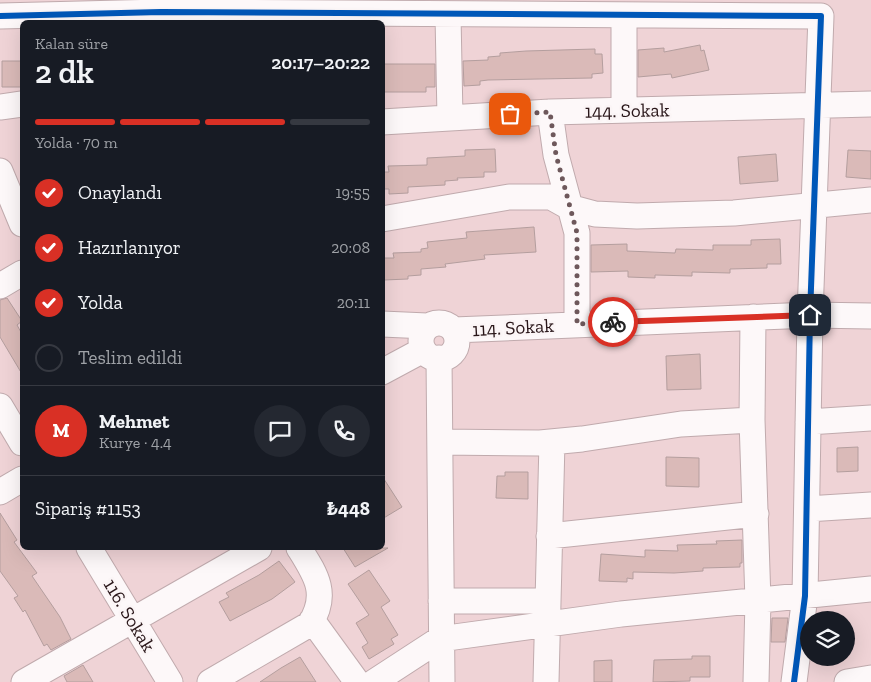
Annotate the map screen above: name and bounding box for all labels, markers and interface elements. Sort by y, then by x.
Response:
text: Kalan süre [35,34,108,53]
text: 20:17–20:22 [271,51,370,74]
text: 2 dk [35,53,94,91]
pin [489,93,531,135]
street label: 144. Sokak [584,98,670,123]
icon: bag [496,100,524,128]
text: Yolda · 70 m [35,133,118,152]
icon: check [35,179,63,207]
text: Onaylandı [78,181,162,204]
text: 19:55 [335,183,370,202]
icon: check [35,234,63,262]
text: Hazırlanıyor [78,236,181,259]
text: 20:08 [331,238,370,257]
icon: check [35,289,63,317]
text: Yolda [78,291,123,314]
text: 20:11 [337,293,370,312]
pin [789,294,831,336]
courier [588,297,638,347]
icon: home [796,301,824,329]
icon: bike [599,308,627,336]
street label: 114. Sokak [471,314,555,341]
text: Teslim edildi [78,346,182,369]
button: chat [254,405,306,457]
button: phone [318,405,370,457]
text: Mehmet [99,410,169,433]
text: M [52,419,70,442]
text: Kurye · 4.4 [99,433,172,452]
text: Sipariş #1153 [35,497,141,520]
text: ₺448 [327,497,370,520]
street label: 116. Sokak [99,574,160,656]
map controls [800,611,855,666]
button: layers [800,611,855,666]

